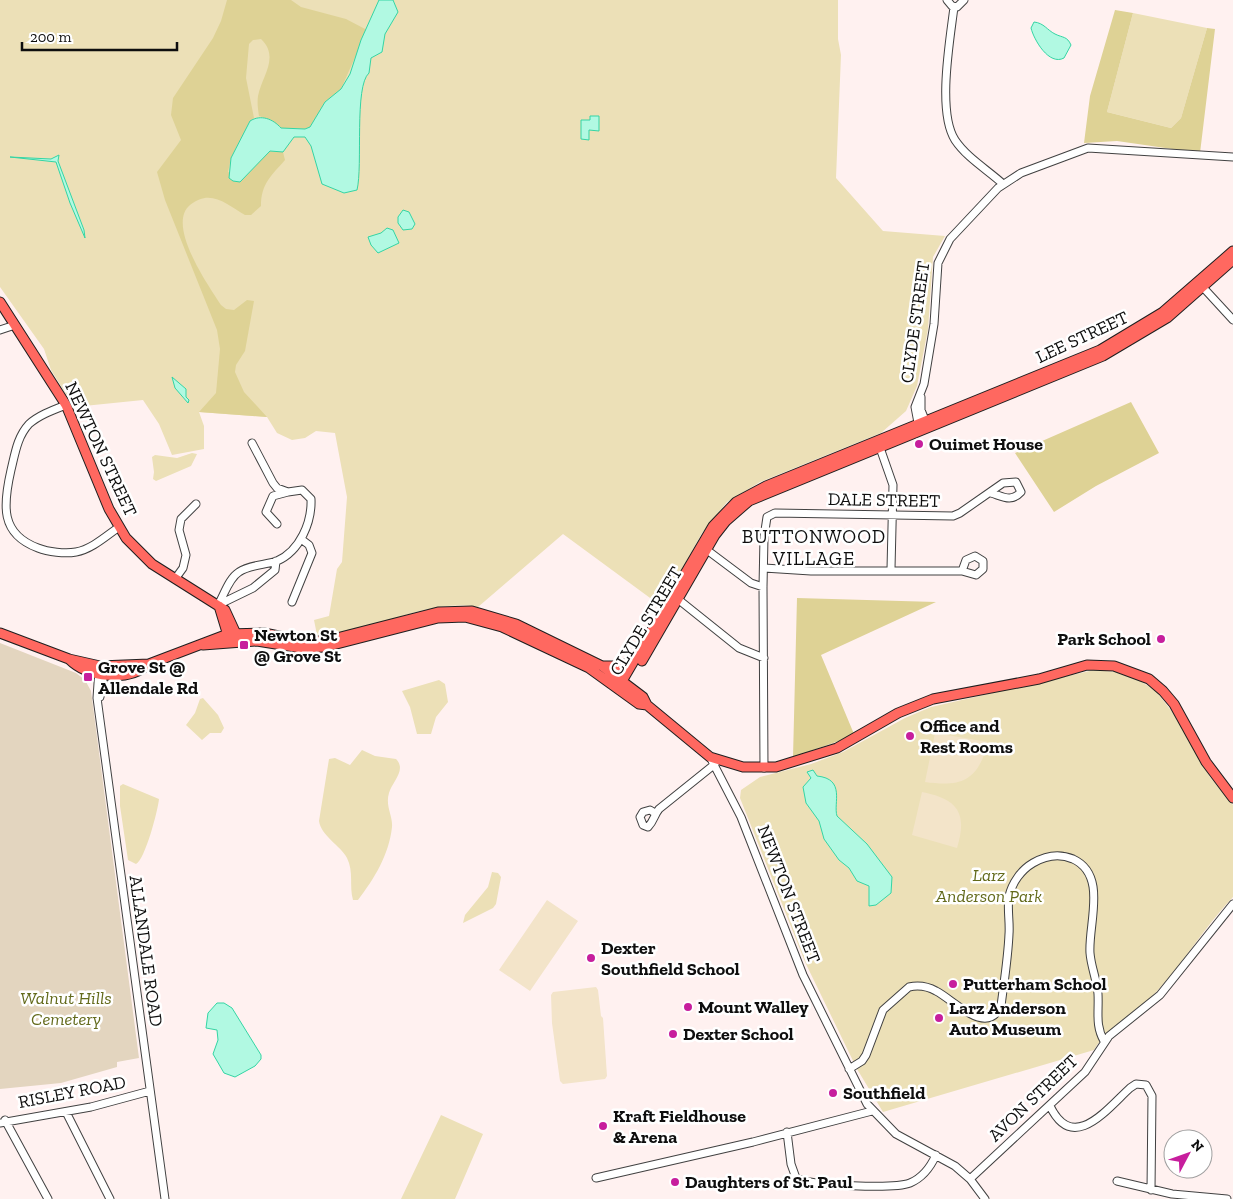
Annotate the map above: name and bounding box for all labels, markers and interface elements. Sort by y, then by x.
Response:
scale bar [22,20,178,52]
text: 200 m [30,28,71,46]
street label: CLYDE STREET [896,260,934,384]
street label: LEE STREET [1032,306,1132,368]
street label: NEWTON STREET [60,378,142,520]
place label: Ouimet House [929,433,1043,455]
marker: Ouimet House [913,438,925,450]
street label: DALE STREET [828,488,940,512]
district label: BUTTONWOOD VILLAGE [742,525,886,570]
street label: CLYDE STREET [605,563,687,679]
place label: Newton St @ Grove St [254,624,342,667]
place label: Park School [1057,628,1151,650]
marker: Park School [1155,633,1167,645]
marker: Newton St @ Grove St [238,639,250,651]
place label: Grove St @ Allendale Rd [98,656,199,699]
marker: Grove St @ Allendale Rd [82,671,94,683]
place label: Office and Rest Rooms [920,715,1013,758]
marker: Office and Rest Rooms [904,730,916,742]
street label: NEWTON STREET [753,822,825,966]
park label: Larz Anderson Park [935,864,1042,907]
street label: ALLANDALE ROAD [124,874,168,1028]
place label: Dexter Southfield School [601,937,740,980]
marker: Dexter Southfield School [585,952,597,964]
place label: Putterham School [963,973,1107,995]
marker: Putterham School [947,978,959,990]
park label: Walnut Hills Cemetery [20,987,112,1030]
place label: Mount Walley [698,996,809,1018]
place label: Larz Anderson Auto Museum [949,997,1066,1040]
marker: Mount Walley [682,1001,694,1013]
marker: Larz Anderson Auto Museum [933,1012,945,1024]
place label: Dexter School [683,1023,794,1045]
marker: Dexter School [667,1028,679,1040]
street label: AVON STREET [984,1050,1082,1146]
street label: RISLEY ROAD [16,1071,128,1113]
place label: Southfield [843,1082,926,1104]
marker: Southfield [827,1087,839,1099]
place label: Kraft Fieldhouse & Arena [613,1105,746,1148]
marker: Kraft Fieldhouse & Arena [597,1120,609,1132]
north arrow [1163,1129,1213,1179]
text: N [1188,1136,1208,1156]
place label: Daughters of St. Paul [685,1171,853,1193]
marker: Daughters of St. Paul [669,1176,681,1188]

